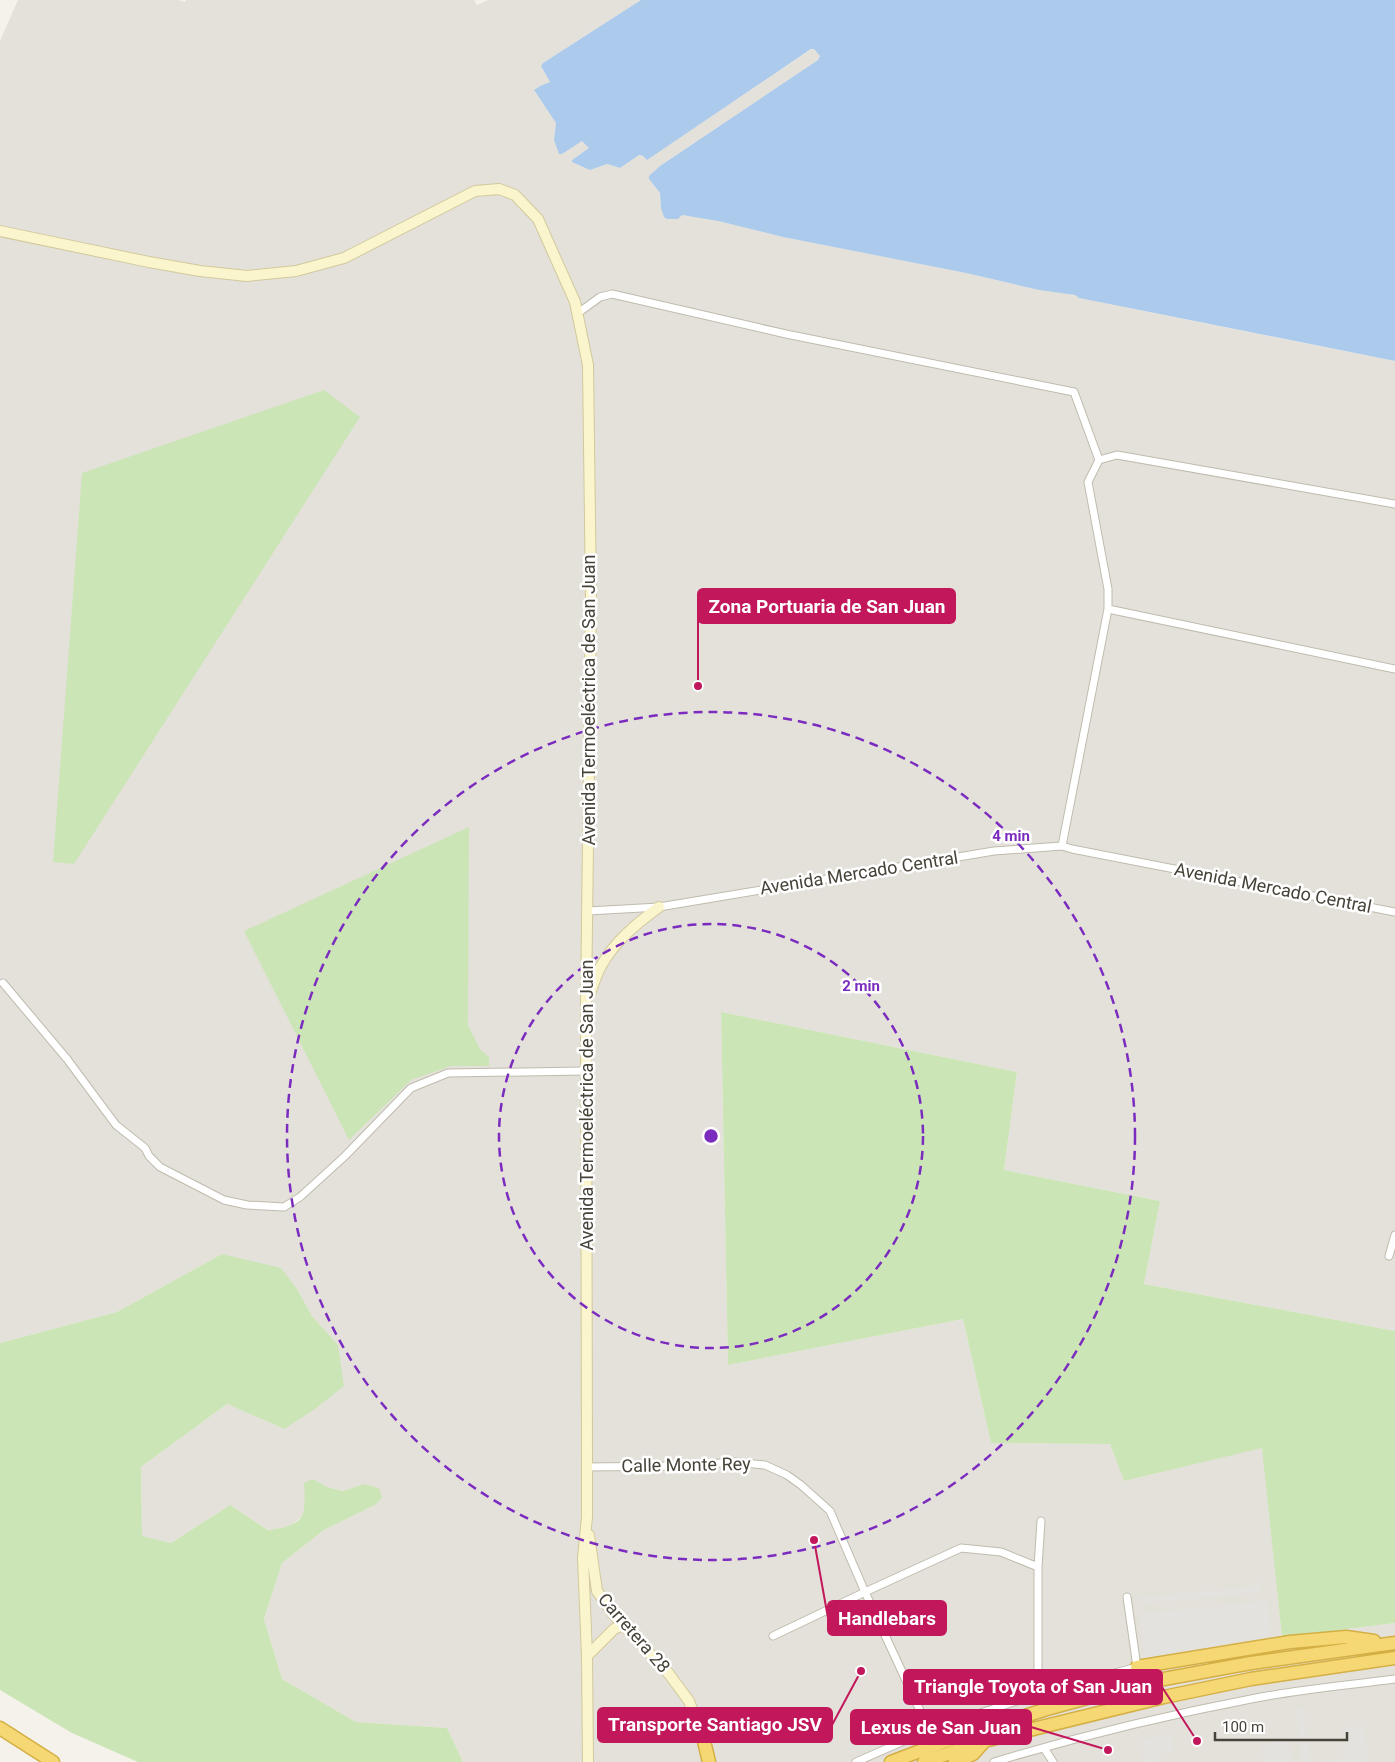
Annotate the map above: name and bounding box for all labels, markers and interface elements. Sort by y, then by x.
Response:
street label: Avenida Termoeléctrica de San Juan [578,555,599,845]
callout: Zona Portuaria de San Juan [698,589,955,623]
text: Zona Portuaria de San Juan [709,595,945,618]
text: 4 min [992,827,1030,845]
street label: Avenida Mercado Central [758,846,960,899]
street label: Avenida Mercado Central [1173,858,1373,917]
street label: Avenida Termoeléctrica de San Juan [576,960,597,1250]
text: 2 min [842,977,880,995]
centre of rings [702,1127,720,1145]
street label: Calle Monte Rey [621,1453,751,1476]
street label: Carretera 28 [594,1589,675,1677]
callout: Handlebars [828,1601,946,1635]
text: Handlebars [838,1607,936,1630]
callout: Triangle Toyota of San Juan [904,1670,1162,1704]
text: Triangle Toyota of San Juan [914,1675,1152,1698]
callout: Transporte Santiago JSV [598,1708,832,1742]
callout: Lexus de San Juan [851,1710,1031,1744]
scale bar [1215,1710,1348,1742]
text: Transporte Santiago JSV [608,1713,822,1736]
text: Lexus de San Juan [861,1716,1021,1739]
text: 100 m [1222,1718,1264,1736]

